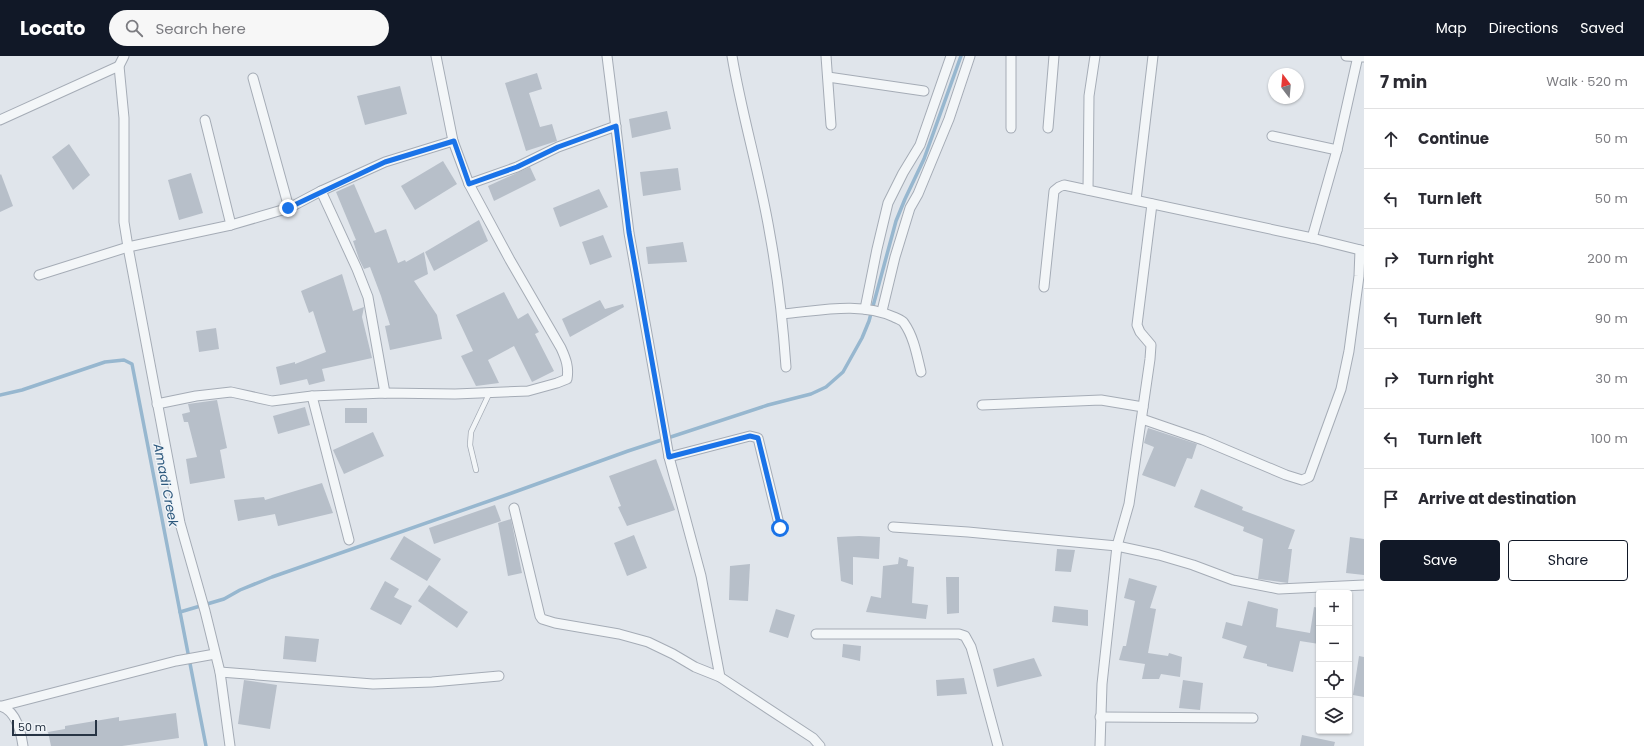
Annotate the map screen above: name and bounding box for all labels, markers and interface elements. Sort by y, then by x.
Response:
search box [109,10,389,46]
text: Locato [20,15,85,42]
icon: search [123,17,145,39]
text: Search here [155,18,246,39]
text: Map [1436,18,1467,38]
text: Directions [1489,18,1558,38]
text: Saved [1580,18,1624,38]
north arrow [1268,68,1304,104]
text: 7 min [1380,70,1427,94]
text: Walk · 520 m [1546,72,1628,91]
icon: ahead [1380,128,1402,150]
text: Continue [1418,128,1489,149]
text: 50 m [1595,129,1628,148]
icon: left [1380,188,1402,210]
text: Turn left [1418,188,1482,209]
text: 50 m [1595,189,1628,208]
route end [279,199,297,217]
icon: right [1380,248,1402,270]
text: Turn right [1418,248,1494,269]
text: 200 m [1587,249,1628,268]
icon: left [1380,308,1402,330]
text: Turn left [1418,308,1482,329]
text: 90 m [1595,309,1628,328]
icon: right [1380,368,1402,390]
text: Turn right [1418,368,1494,389]
text: 30 m [1595,369,1628,388]
icon: left [1380,428,1402,450]
text: Turn left [1418,428,1482,449]
text: 100 m [1591,429,1628,448]
water label: Amadi Creek [148,441,184,530]
icon: arrive [1380,488,1402,510]
text: Arrive at destination [1418,488,1576,509]
route start [771,519,789,537]
button: Save [1380,540,1500,581]
button: Share [1508,540,1628,581]
map controls [1316,590,1352,734]
button: + [1316,590,1352,626]
button: − [1316,626,1352,662]
button: locate [1316,662,1352,698]
button: layers [1316,698,1352,734]
scale bar [12,718,97,737]
text: 50 m [18,719,46,735]

